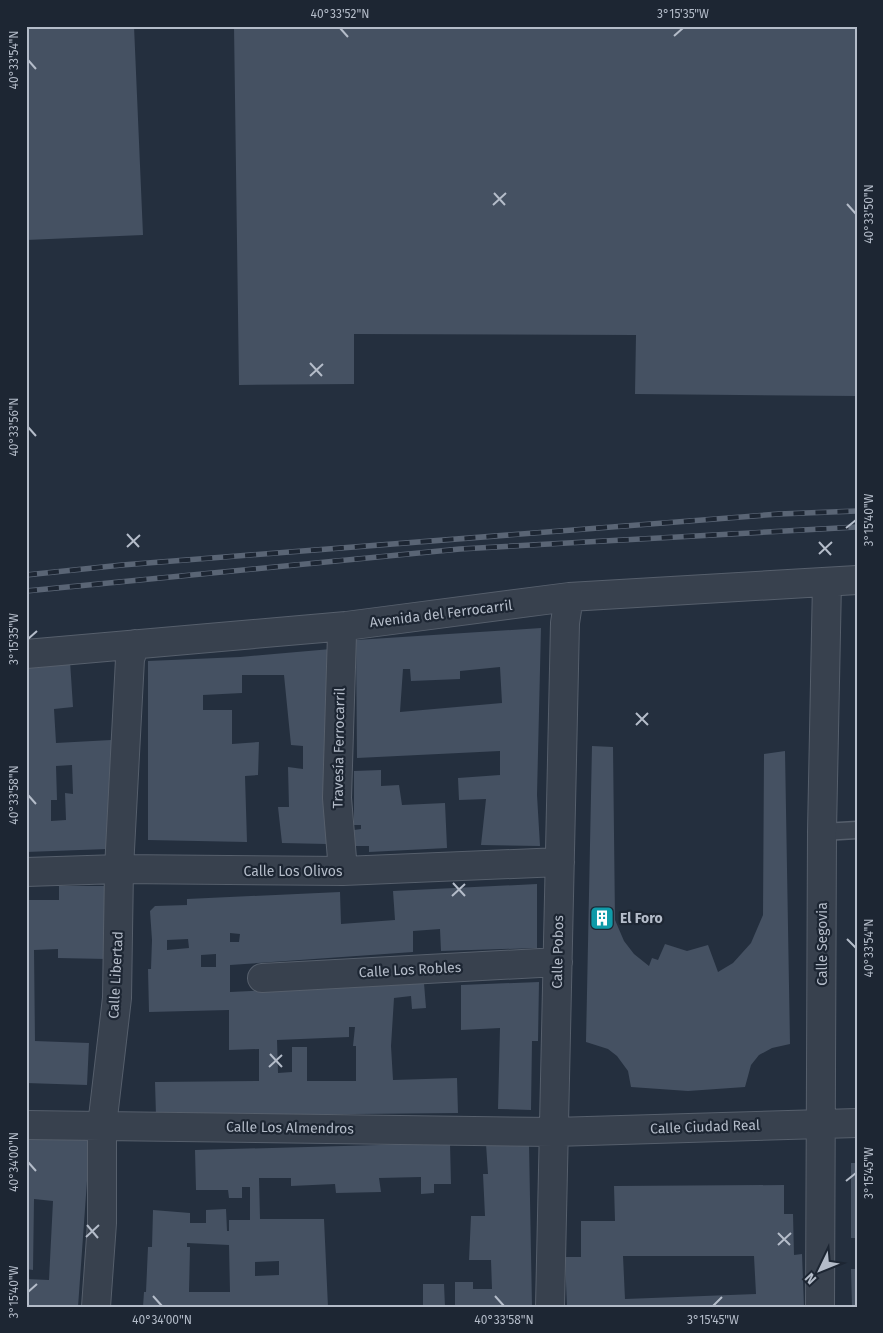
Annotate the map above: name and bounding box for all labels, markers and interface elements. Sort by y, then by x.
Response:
text: 40°33'52"N [311,7,369,21]
text: 3°15'35"W [657,7,709,21]
text: 40°33'54"N [7,31,21,89]
text: 40°33'50"N [862,184,876,244]
text: 40°33'56"N [7,397,21,457]
text: 3°15'40"W [862,493,876,546]
street label: Avenida del Ferrocarril [369,597,513,631]
text: 3°15'35"W [7,613,21,665]
street label: Travesía Ferrocarril [329,687,349,809]
text: 40°33'58"N [7,765,21,825]
street label: Calle Los Olivos [244,863,343,880]
street label: Calle Segovia [814,902,831,986]
building icon: El Foro [589,905,615,931]
place label: El Foro [620,910,663,927]
street label: Calle Pobos [549,915,567,989]
text: 40°33'54"N [862,919,876,977]
street label: Calle Libertad [105,931,127,1019]
street label: Calle Los Robles [358,959,462,981]
street label: Calle Ciudad Real [650,1117,760,1137]
street label: Calle Los Almendros [226,1118,354,1138]
text: 40°34'00"N [7,1132,21,1192]
text: 3°15'45"W [862,1147,876,1199]
north arrow [796,1246,846,1296]
text: 3°15'40"W [7,1265,21,1318]
text: N [801,1269,820,1288]
text: 40°34'00"N [132,1313,192,1327]
text: 40°33'58"N [474,1313,534,1327]
text: 3°15'45"W [687,1313,739,1327]

